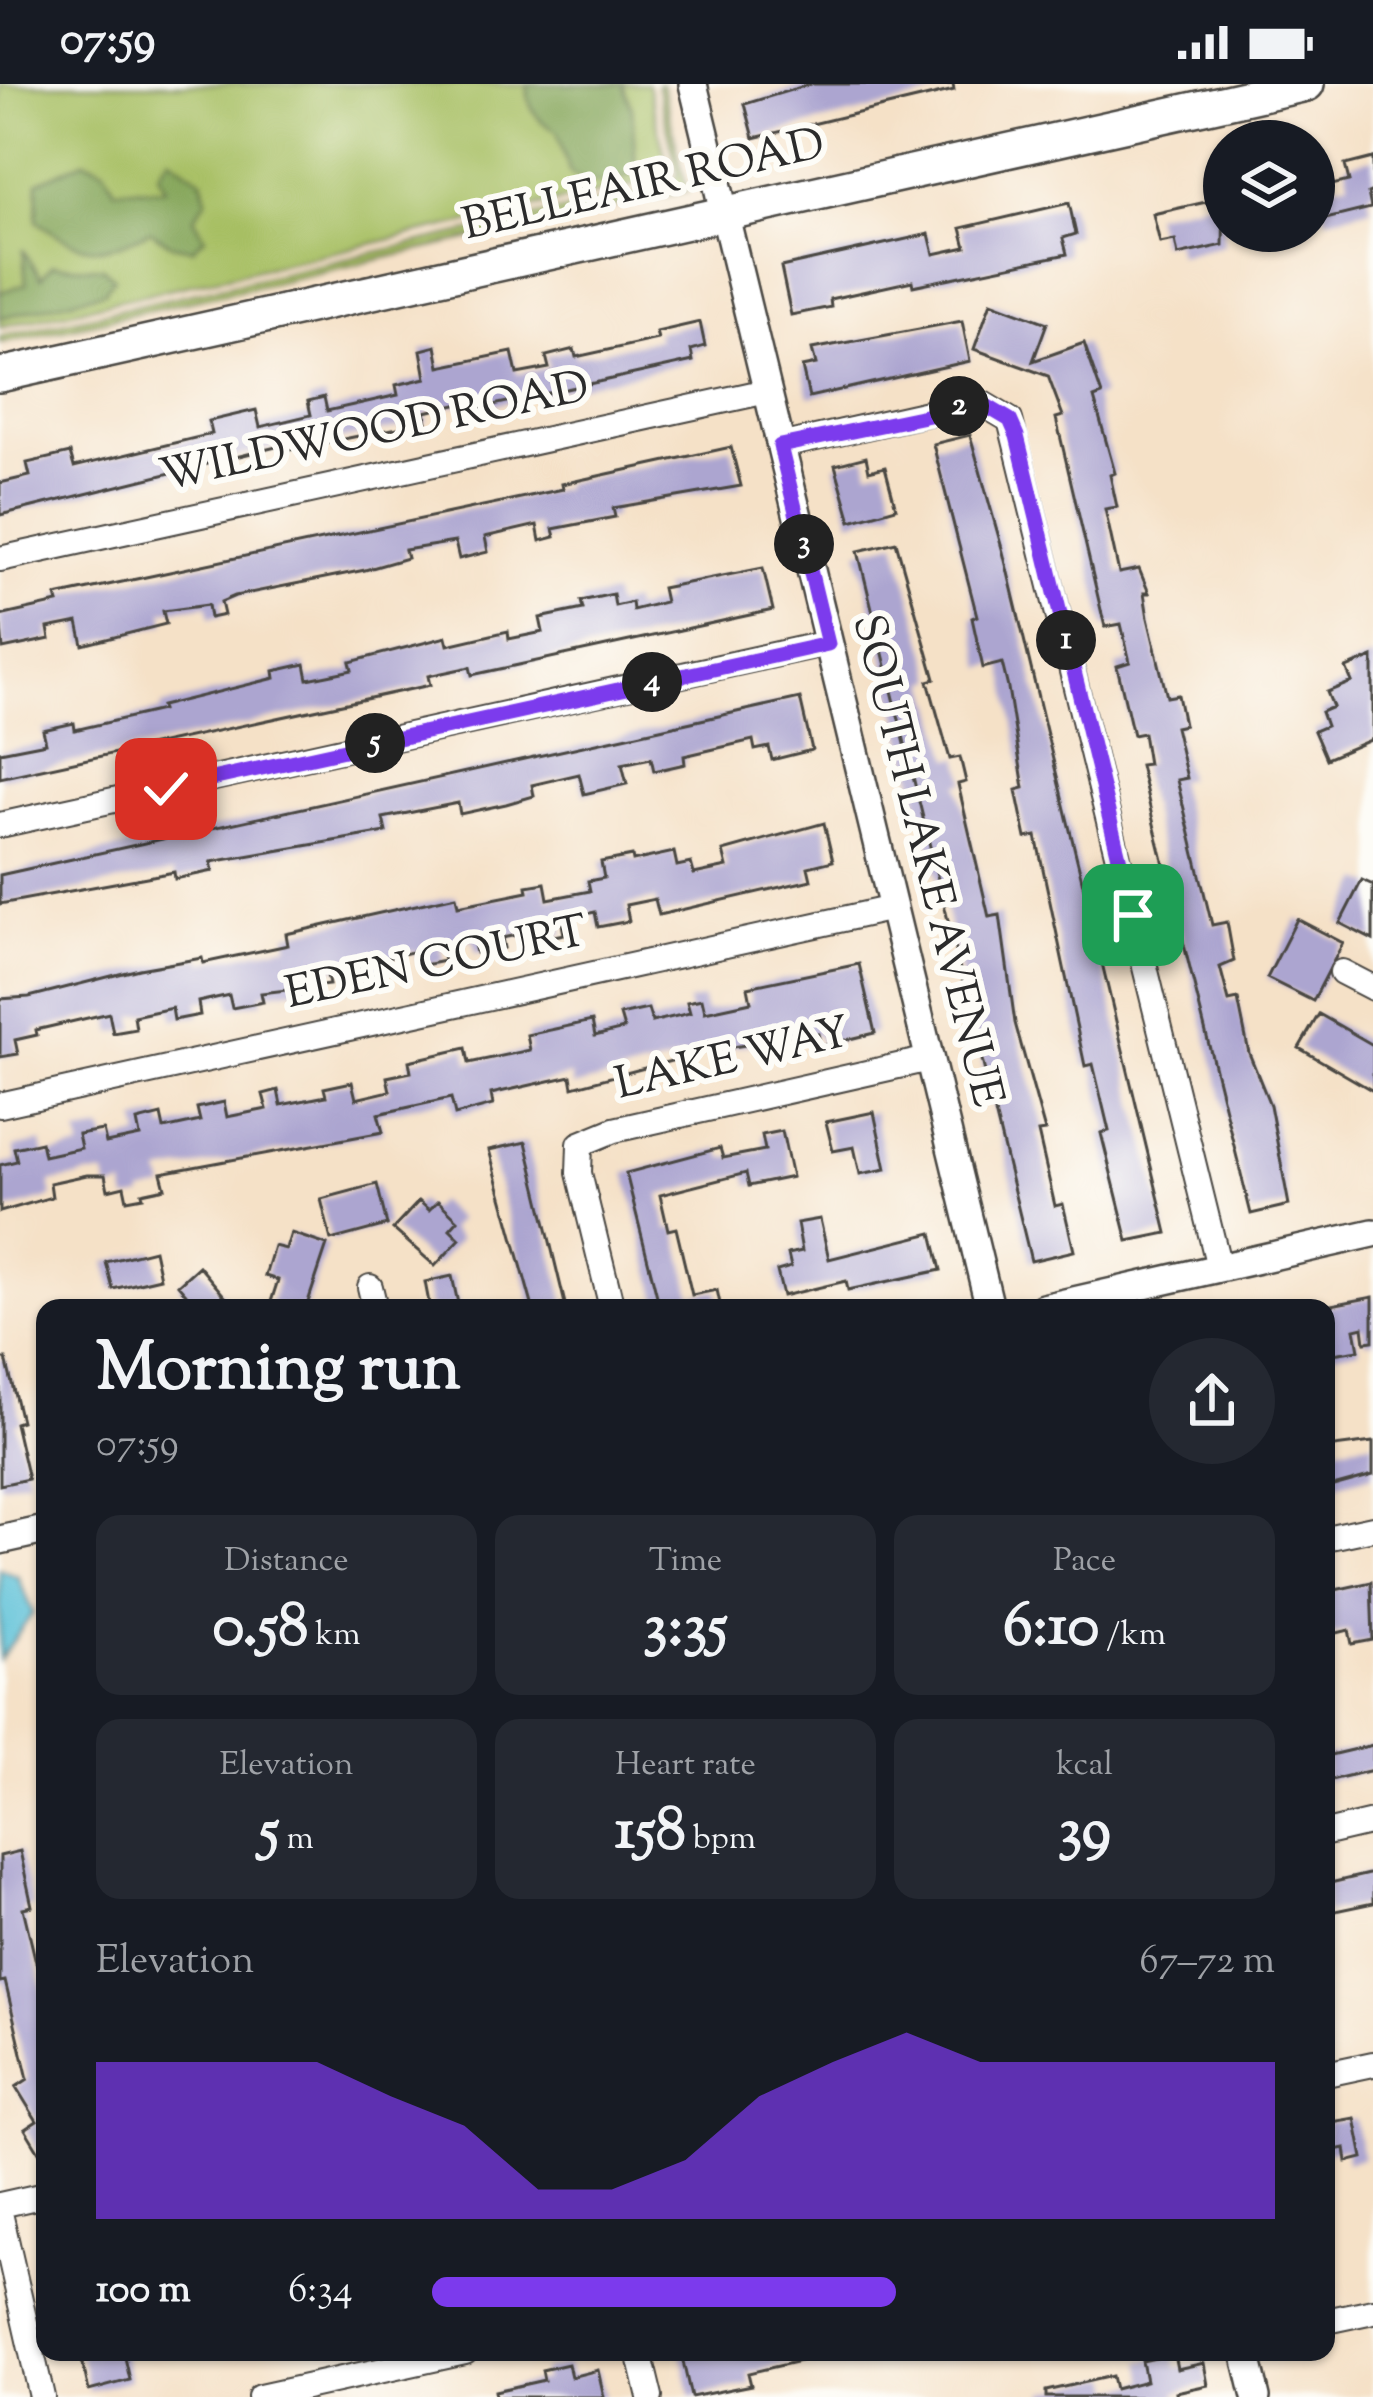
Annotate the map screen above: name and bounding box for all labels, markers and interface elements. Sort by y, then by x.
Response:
text: 07:59 [60,10,155,75]
street label: BELLEAIR ROAD [457,114,831,260]
map controls [1203,120,1335,252]
button: layers [1203,120,1335,252]
street label: WILDWOOD ROAD [155,357,595,511]
pin: 2 [929,376,989,436]
text: 2 [951,382,967,430]
pin: 3 [774,514,834,574]
text: 3 [797,520,811,568]
street label: SOUTH LAKE AVENUE [832,608,1018,1114]
pin: 1 [1036,610,1096,670]
text: 1 [1060,616,1072,664]
pin: 4 [622,652,682,712]
text: 4 [644,658,660,706]
pin: 5 [345,713,405,773]
text: 5 [369,719,381,767]
pin [115,738,217,840]
icon: check [133,756,199,822]
pin [1082,864,1184,966]
icon: arrive [1100,882,1166,948]
street label: EDEN COURT [280,901,594,1029]
street label: LAKE WAY [609,1002,857,1120]
text: Morning run [96,1325,461,1420]
button: share [1149,1338,1275,1464]
text: 07:59 [96,1418,179,1474]
text: Distance [224,1538,349,1586]
text: Time [649,1538,722,1586]
text: Pace [1053,1538,1116,1586]
text: 0.58 [212,1586,308,1673]
text: 3:35 [643,1586,728,1673]
text: 6:10 [1003,1586,1099,1673]
text: km [308,1612,361,1660]
text: /km [1099,1612,1166,1660]
text: Elevation [220,1742,353,1790]
text: Heart rate [615,1742,756,1790]
text: kcal [1056,1742,1113,1790]
text: 5 [259,1790,280,1877]
text: 158 [615,1790,686,1877]
text: 39 [1058,1790,1111,1877]
text: m [280,1816,314,1864]
text: bpm [686,1816,756,1864]
text: Elevation [96,1935,254,1991]
text: 67–72 m [1139,1935,1275,1991]
text: 100 m [96,2264,191,2320]
text: 6:34 [288,2264,353,2320]

